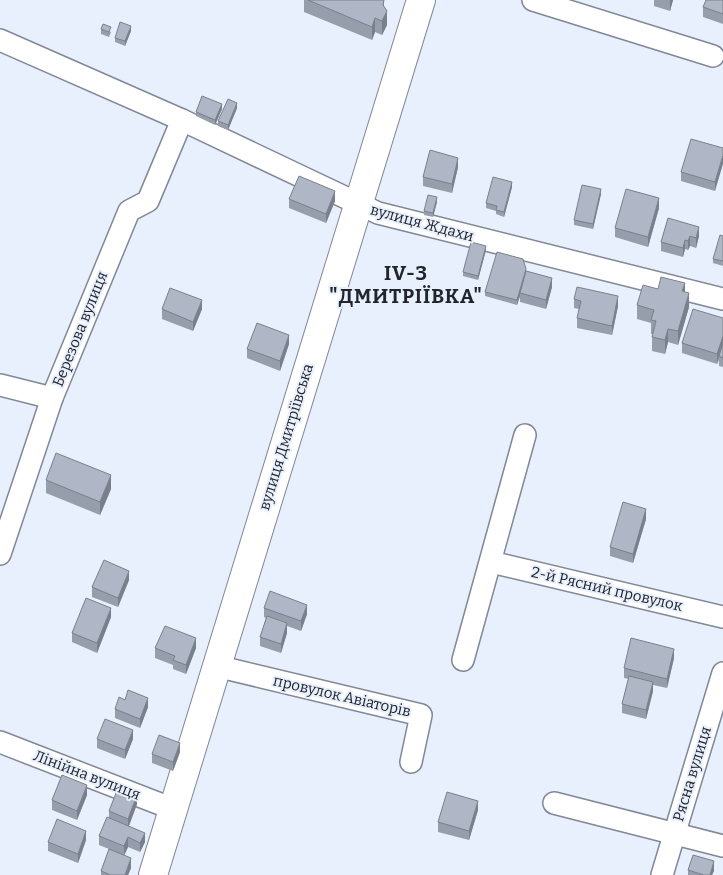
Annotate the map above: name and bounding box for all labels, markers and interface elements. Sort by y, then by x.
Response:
street label: вулиця Ждахи [368,201,476,245]
district label: IV-3 "ДМИТРІЇВКА" [329,261,483,308]
street label: Березова вулиця [49,269,111,389]
street label: вулиця Дмитріївська [255,361,317,513]
street label: 2-й Рясний провулок [530,563,685,615]
street label: провулок Авіаторів [271,671,413,721]
street label: Рясна вулиця [669,724,715,824]
street label: Лінійна вулиця [31,746,143,804]

